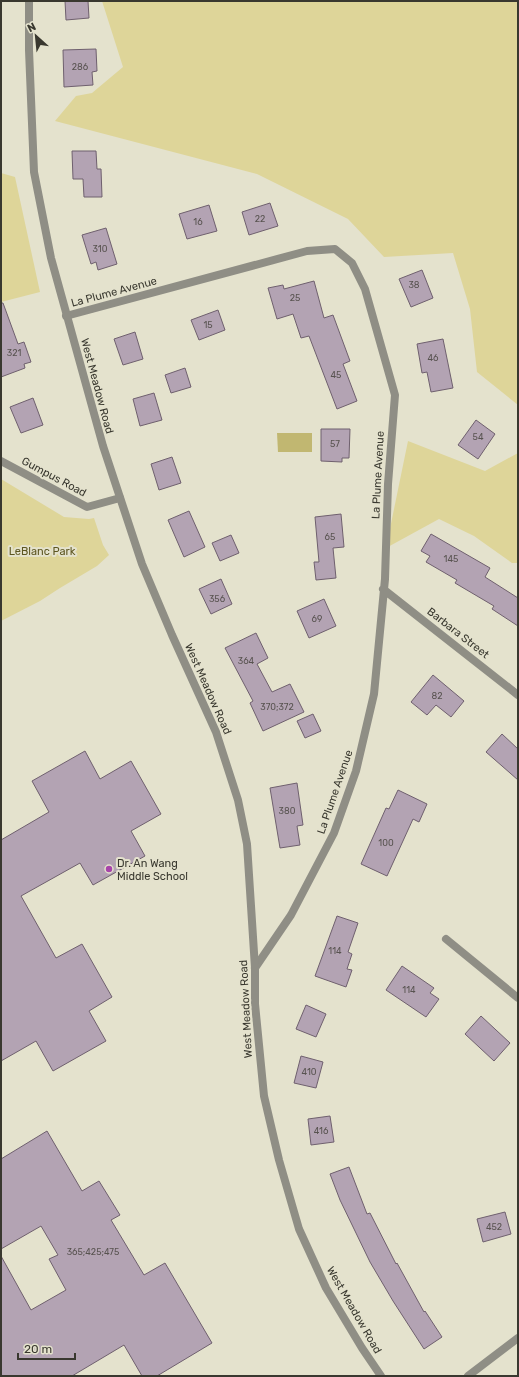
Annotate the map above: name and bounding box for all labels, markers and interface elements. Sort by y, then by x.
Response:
north arrow [16,16,56,56]
text: N [25,20,38,35]
house number: 286 [72,62,89,72]
house number: 22 [255,214,265,224]
house number: 16 [193,217,203,227]
house number: 310 [93,244,108,254]
street label: La Plume Avenue [70,274,158,310]
house number: 38 [408,280,420,290]
house number: 25 [290,293,300,303]
house number: 15 [203,320,213,330]
street label: West Meadow Road [78,337,116,435]
house number: 321 [7,348,21,358]
house number: 46 [427,353,439,363]
house number: 45 [331,370,341,380]
street label: La Plume Avenue [369,431,387,519]
house number: 54 [473,432,484,442]
house number: 57 [330,439,340,449]
street label: Gumpus Road [19,454,89,500]
house number: 65 [325,532,335,542]
park label: LeBlanc Park [9,545,76,558]
house number: 145 [444,554,458,564]
house number: 356 [209,594,226,604]
street label: Barbara Street [424,605,492,662]
house number: 69 [312,614,322,624]
street label: West Meadow Road [182,641,234,737]
house number: 364 [238,656,255,666]
house number: 82 [431,691,443,701]
house number: 370;372 [260,702,294,712]
street label: La Plume Avenue [314,748,356,836]
house number: 380 [279,806,296,816]
house number: 100 [378,838,394,848]
place label: Dr. An Wang Middle School [117,857,188,883]
marker: Dr. An Wang Middle School [104,864,114,874]
house number: 114 [328,946,342,956]
street label: West Meadow Road [237,960,255,1058]
house number: 114 [402,985,416,995]
house number: 410 [302,1067,317,1077]
house number: 416 [314,1126,329,1136]
house number: 452 [486,1222,502,1232]
house number: 365;425;475 [67,1247,119,1257]
street label: West Meadow Road [324,1264,384,1356]
scale bar [18,1335,75,1361]
text: 20 m [24,1342,52,1356]

